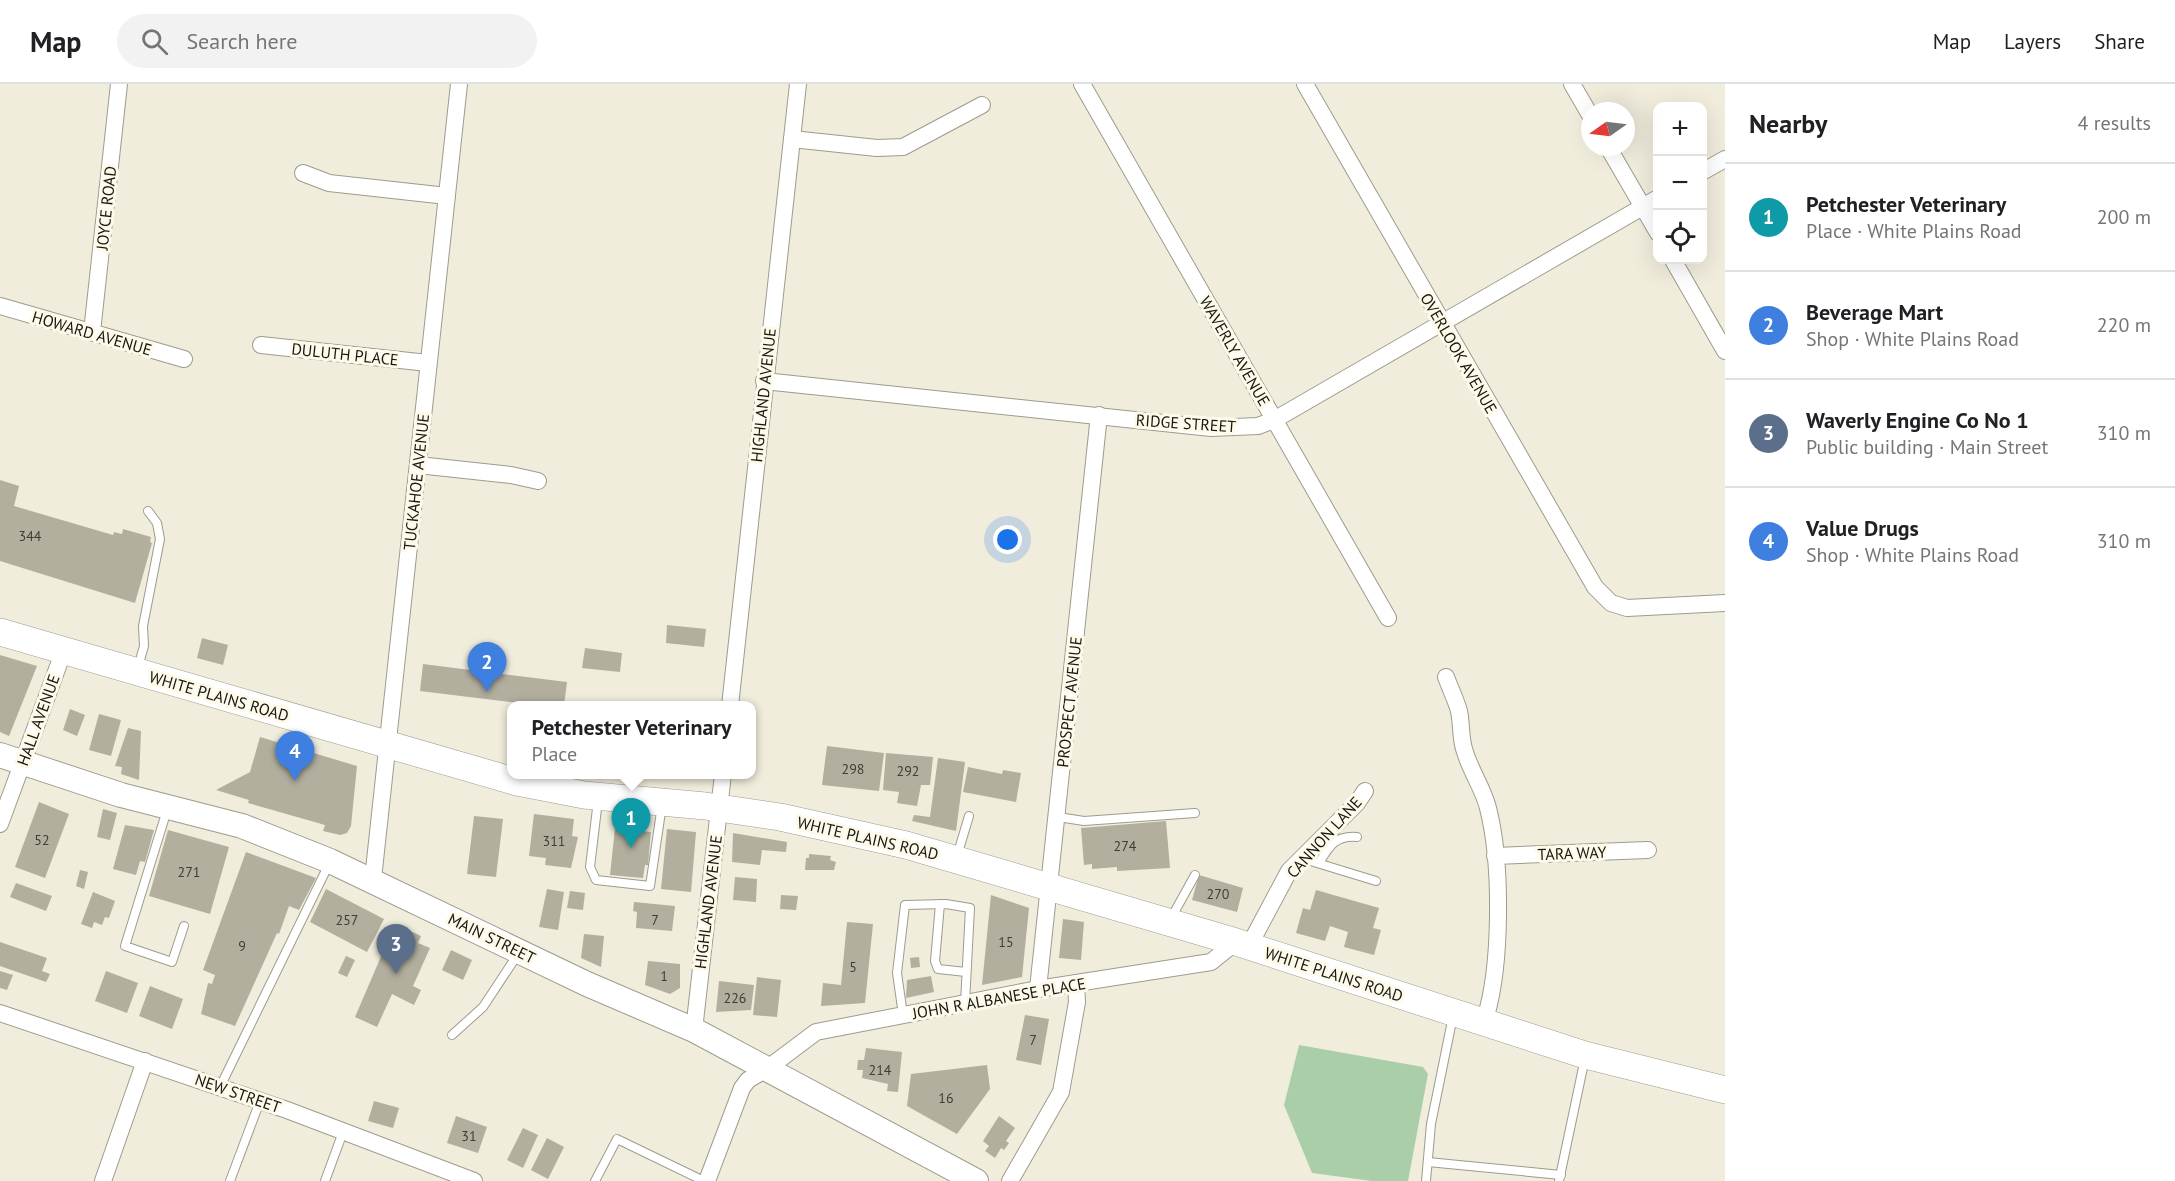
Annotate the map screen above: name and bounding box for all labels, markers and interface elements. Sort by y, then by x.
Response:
search box [117,14,537,68]
text: Map [30,23,81,60]
icon: search [138,25,171,58]
text: Search here [186,27,297,55]
text: Map [1933,28,1971,55]
text: Layers [2004,28,2061,55]
text: Share [2094,28,2145,55]
north arrow [1581,102,1635,156]
map controls [1653,102,1707,264]
button: + [1653,102,1707,156]
text: Nearby [1749,107,1827,140]
text: 4 results [2078,110,2151,136]
button: − [1653,156,1707,210]
street label: JOYCE ROAD [92,165,120,252]
text: Petchester Veterinary [1806,190,2006,218]
text: 1 [1763,204,1774,230]
text: 200 m [2097,204,2151,230]
button: locate [1653,210,1707,264]
text: Place · White Plains Road [1806,218,2022,244]
street label: OVERLOOK AVENUE [1416,289,1502,417]
street label: WAVERLY AVENUE [1195,292,1275,410]
text: Beverage Mart [1806,298,1943,326]
street label: HOWARD AVENUE [30,306,154,360]
text: 2 [1763,312,1774,338]
text: 220 m [2097,312,2151,338]
text: Shop · White Plains Road [1806,326,2019,352]
street label: HIGHLAND AVENUE [746,327,780,463]
street label: DULUTH PLACE [290,338,400,370]
text: Waverly Engine Co No 1 [1806,406,2029,434]
street label: RIDGE STREET [1135,410,1237,436]
street label: TUCKAHOE AVENUE [399,413,433,551]
text: 3 [1763,420,1774,446]
text: 310 m [2097,420,2151,446]
text: Public building · Main Street [1806,434,2048,460]
text: Value Drugs [1806,514,1919,542]
your location [993,525,1022,554]
house number: 344 [19,527,42,545]
text: 4 [1763,528,1774,554]
text: 310 m [2097,528,2151,554]
text: Shop · White Plains Road [1806,542,2019,568]
street label: PROSPECT AVENUE [1052,636,1086,768]
pin: 2 [468,642,506,692]
street label: WHITE PLAINS ROAD [147,666,291,726]
street label: HALL AVENUE [12,672,64,768]
popup [507,701,756,779]
text: Petchester Veterinary [531,713,732,741]
pin: 4 [276,732,314,781]
text: Place [531,741,577,767]
house number: 298 [842,760,864,778]
house number: 292 [897,762,919,780]
street label: CANNON LANE [1282,792,1366,882]
pin: 1 [612,798,650,848]
street label: WHITE PLAINS ROAD [795,812,941,864]
house number: 52 [34,831,50,849]
house number: 311 [543,832,565,850]
street label: HIGHLAND AVENUE [690,834,726,970]
house number: 274 [1114,837,1137,855]
street label: TARA WAY [1537,842,1607,864]
house number: 271 [178,863,200,881]
house number: 270 [1207,885,1230,903]
street label: MAIN STREET [445,908,539,968]
house number: 257 [336,911,358,929]
house number: 7 [651,911,659,929]
pin: 3 [376,924,416,974]
house number: 15 [998,933,1014,951]
house number: 9 [238,937,246,955]
street label: WHITE PLAINS ROAD [1262,942,1406,1006]
house number: 5 [849,958,857,976]
house number: 1 [660,967,668,985]
street label: JOHN R ALBANESE PLACE [910,973,1087,1023]
house number: 226 [724,989,746,1007]
house number: 7 [1029,1031,1037,1049]
house number: 214 [869,1061,892,1079]
street label: NEW STREET [192,1069,284,1117]
house number: 16 [938,1089,954,1107]
house number: 31 [461,1127,477,1145]

